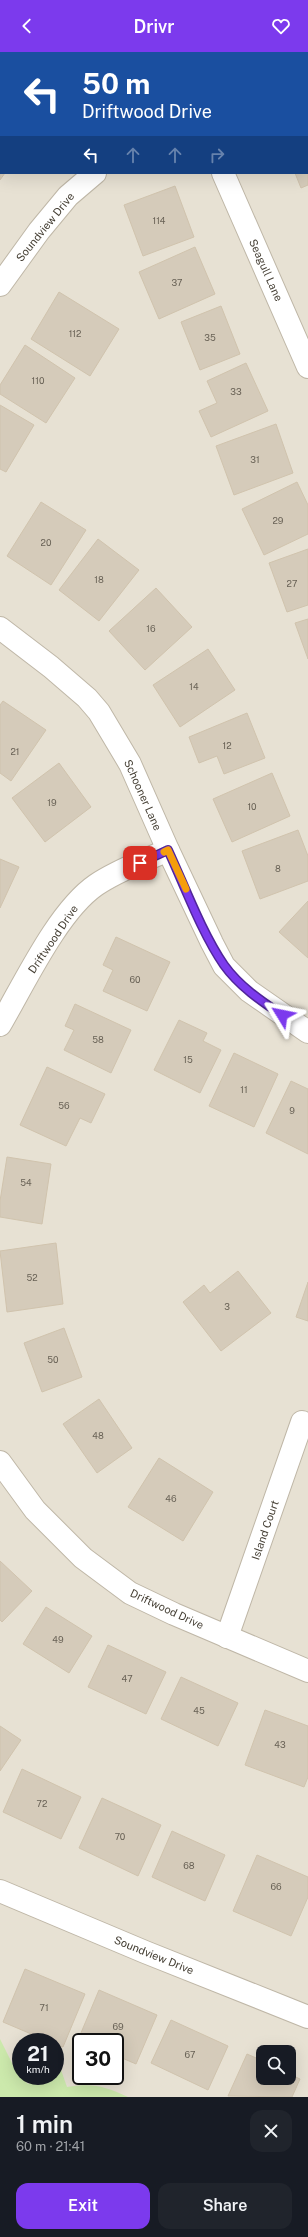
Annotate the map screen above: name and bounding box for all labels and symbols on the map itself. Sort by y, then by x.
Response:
street label: Soundview Drive [14,190,76,264]
house number: 114 [153,215,166,226]
street label: Seagull Lane [247,237,285,303]
house number: 37 [172,277,182,288]
house number: 112 [69,328,81,339]
house number: 35 [204,332,216,343]
house number: 110 [32,375,45,386]
house number: 33 [230,386,242,397]
house number: 31 [250,454,260,465]
house number: 29 [273,515,284,526]
house number: 20 [41,537,52,548]
house number: 18 [94,574,104,585]
house number: 27 [287,578,297,589]
house number: 16 [146,623,156,634]
house number: 14 [189,681,199,692]
house number: 12 [222,740,232,751]
house number: 21 [10,746,20,757]
street label: Schooner Lane [122,758,164,832]
house number: 19 [47,797,57,808]
house number: 10 [247,801,257,812]
pin [123,846,157,880]
house number: 8 [275,863,281,874]
street label: Driftwood Drive [26,903,80,975]
house number: 60 [129,974,141,985]
position arrow [261,994,303,1036]
house number: 58 [92,1034,104,1045]
house number: 15 [183,1054,193,1065]
house number: 11 [240,1084,248,1095]
house number: 56 [58,1100,70,1111]
house number: 9 [289,1105,295,1116]
house number: 54 [20,1177,32,1188]
house number: 52 [26,1272,38,1283]
house number: 3 [224,1301,230,1312]
house number: 50 [47,1354,59,1365]
house number: 48 [92,1430,104,1441]
house number: 46 [165,1493,177,1504]
street label: Island Court [249,1499,281,1561]
street label: Driftwood Drive [128,1587,206,1631]
house number: 49 [52,1634,64,1645]
house number: 47 [121,1673,133,1684]
house number: 45 [193,1705,205,1716]
house number: 43 [274,1739,286,1750]
house number: 72 [37,1798,47,1809]
house number: 70 [115,1831,126,1842]
house number: 68 [183,1860,195,1871]
house number: 66 [270,1881,282,1892]
street label: Soundview Drive [112,1934,196,1976]
house number: 71 [39,2002,49,2013]
house number: 69 [112,2021,124,2032]
speed limit sign: 30 [72,2033,124,2085]
house number: 67 [185,2049,195,2060]

